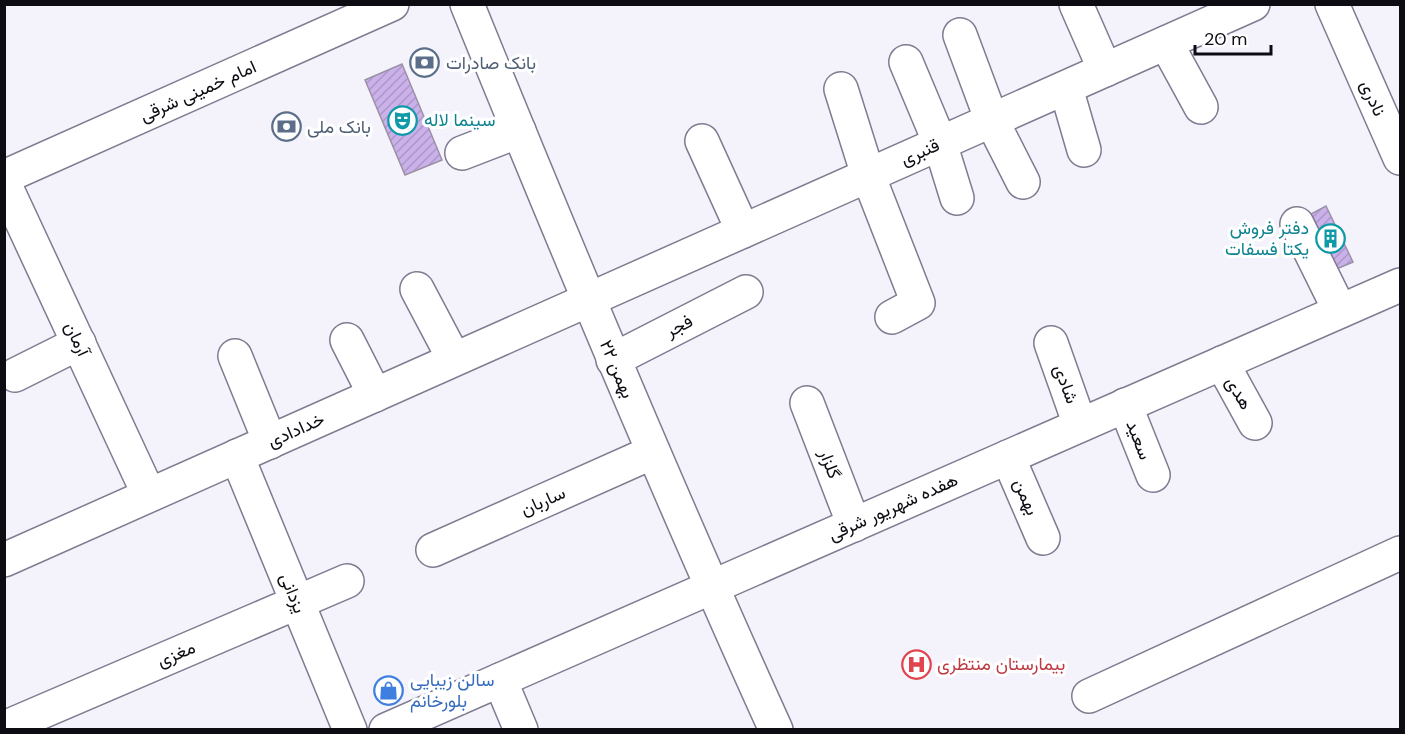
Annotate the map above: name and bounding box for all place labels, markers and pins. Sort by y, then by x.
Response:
bank icon: بانک صادرات [409,47,441,79]
place label: بانک صادرات [446,51,536,75]
theatre icon: سینما لاله [387,104,419,136]
place label: سینما لاله [424,108,495,132]
bank icon: بانک ملی [270,111,302,143]
place label: بانک ملی [307,115,371,139]
place label: دفتر فروش یکتا فسفات [1225,216,1309,261]
building icon: دفتر فروش یکتا فسفات [1314,222,1346,254]
hospital icon: بیمارستان منتظری [900,648,932,680]
place label: بیمارستان منتظری [937,652,1065,676]
place label: سالن زیبایی بلورخانم [410,668,494,713]
shop icon: سالن زیبایی بلورخانم [373,674,405,706]

